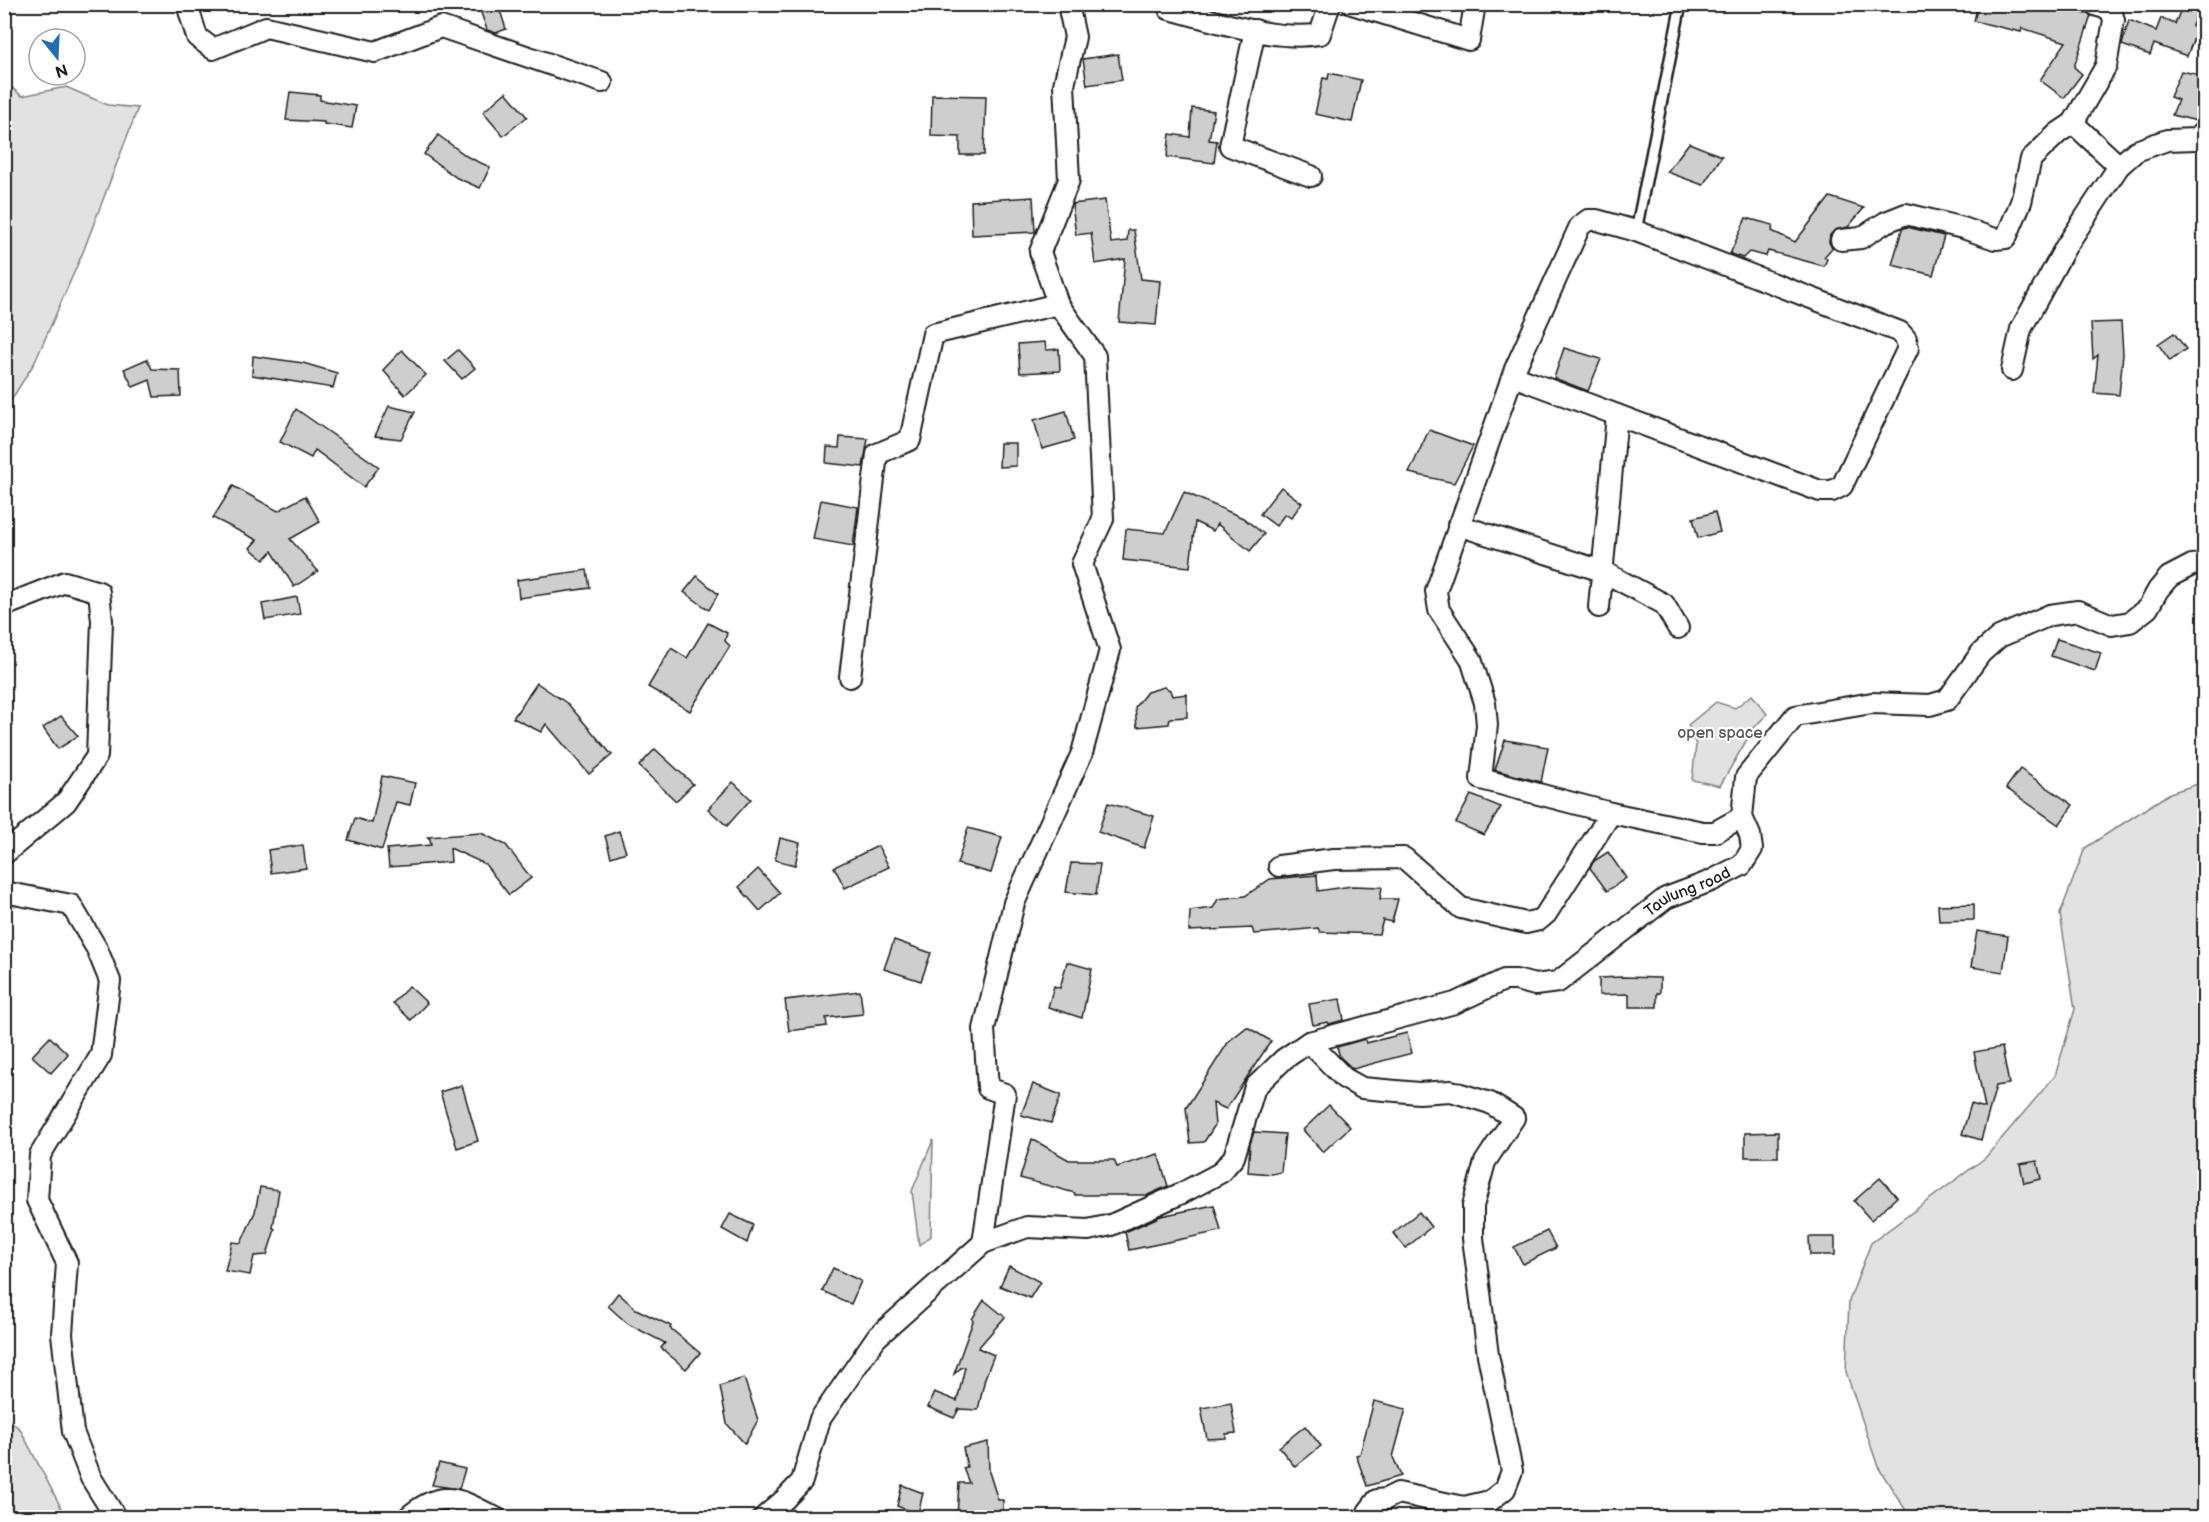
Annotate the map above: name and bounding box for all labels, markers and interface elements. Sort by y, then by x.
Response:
north arrow [27,27,87,87]
text: N [53,59,70,81]
park label: open space [1677,724,1763,743]
street label: Taulung road [1641,863,1734,921]

